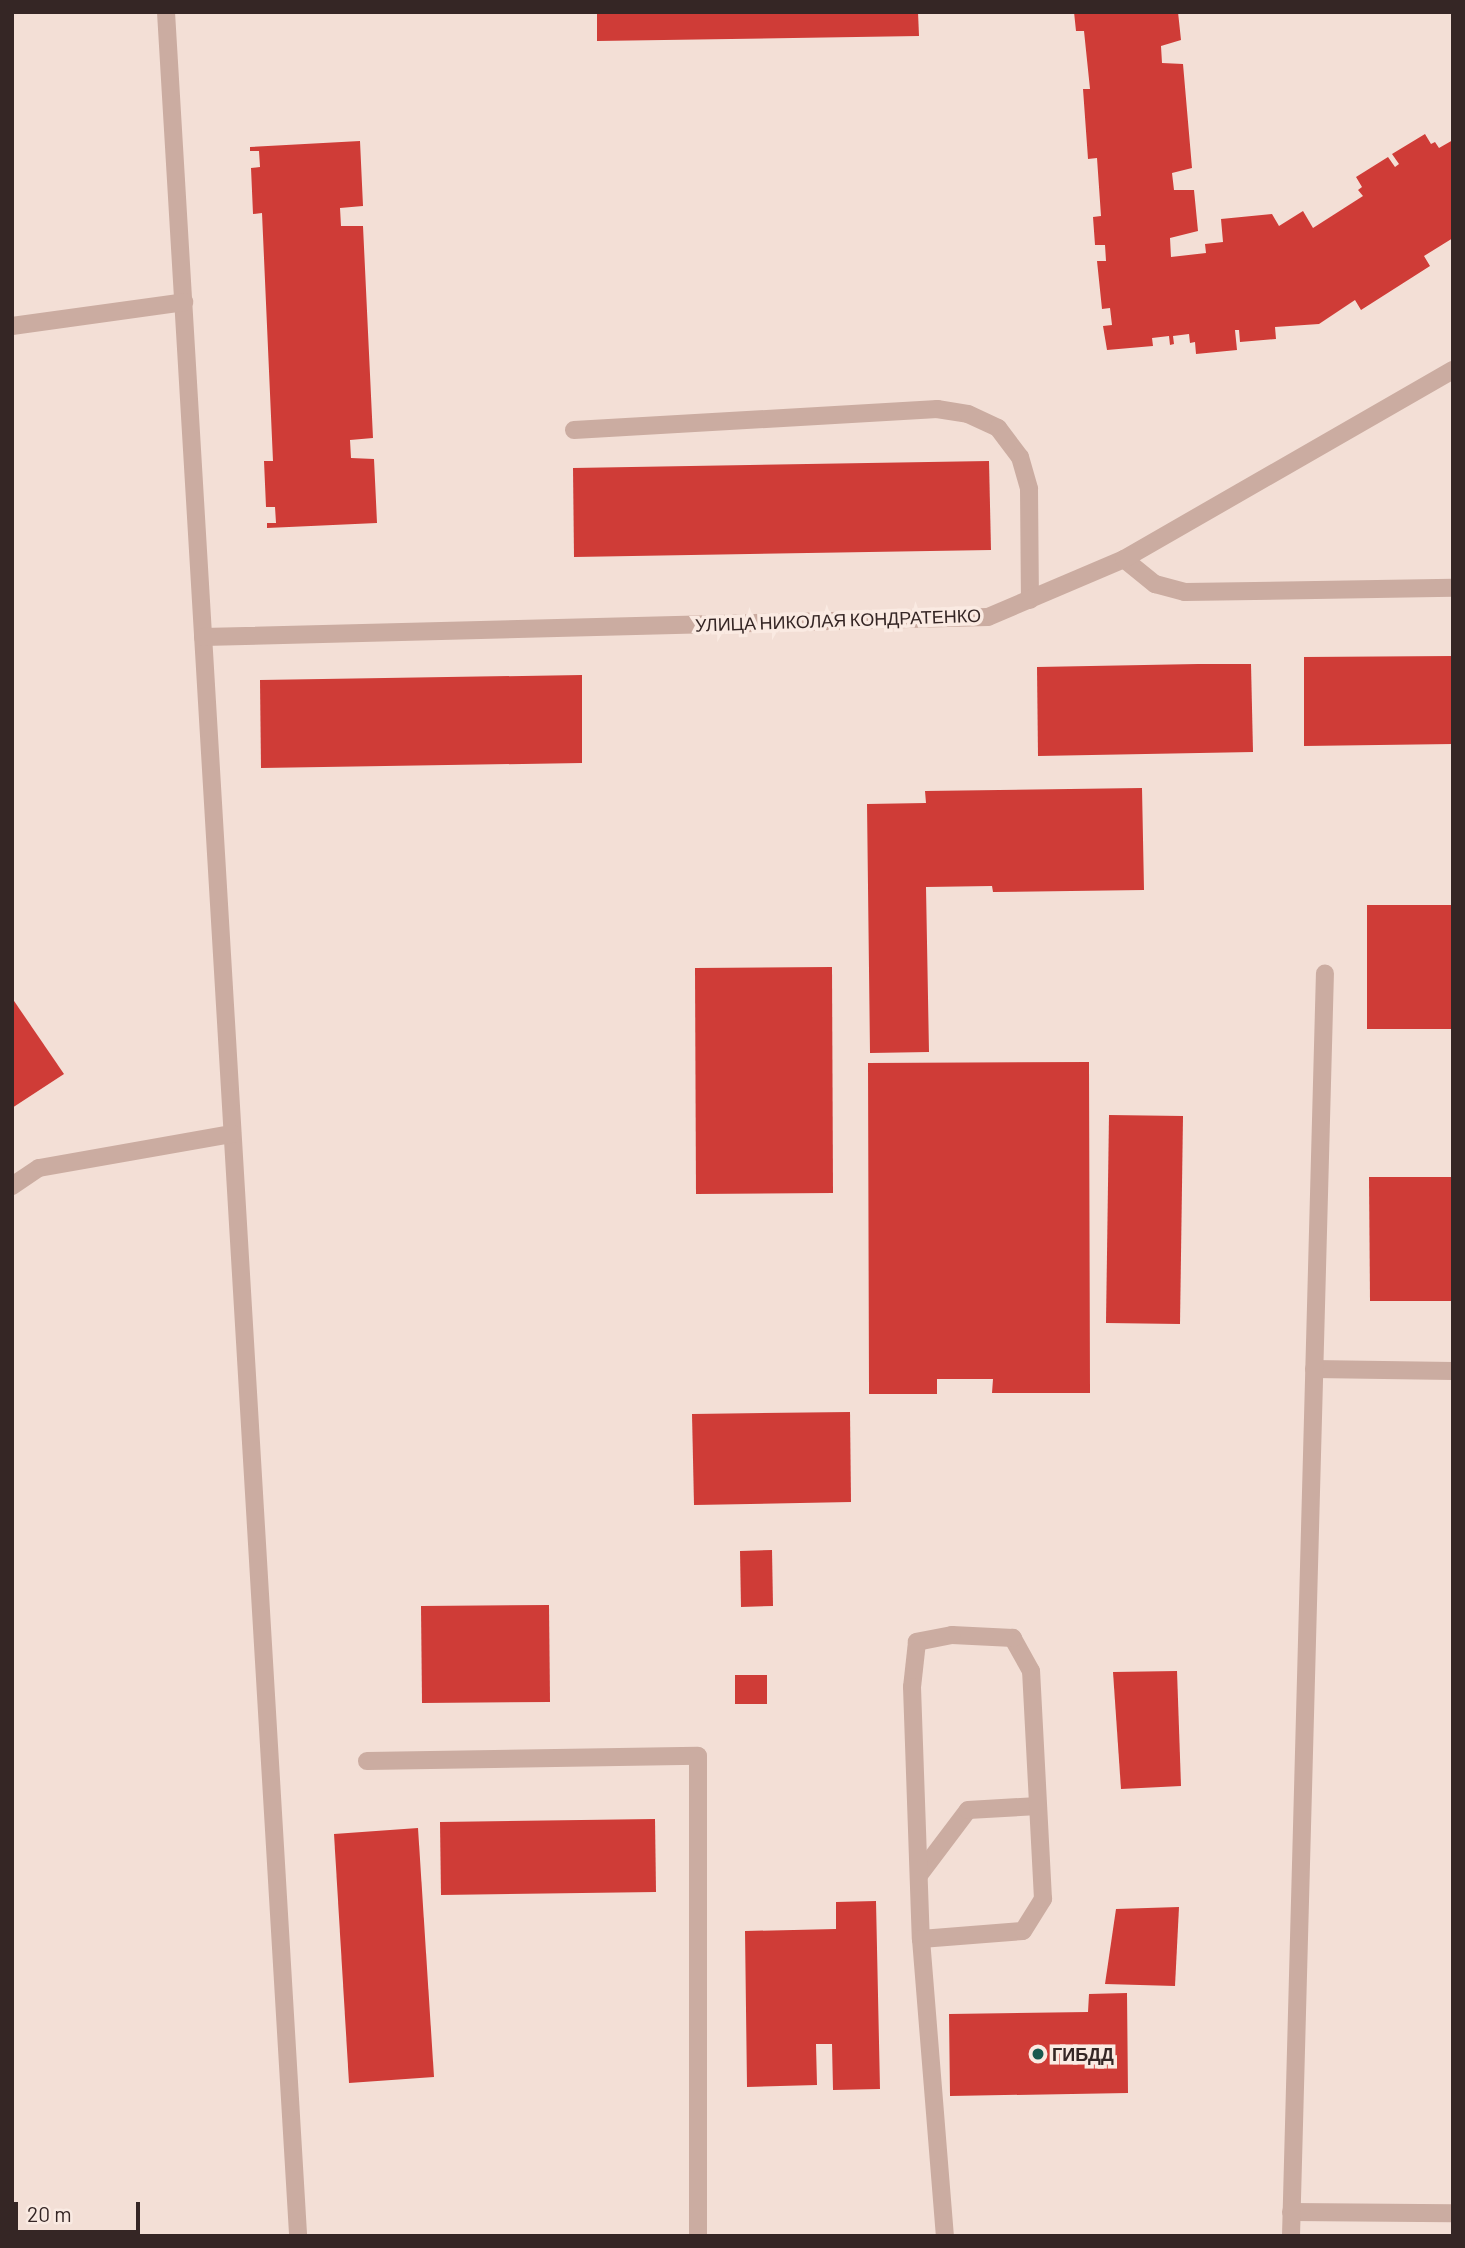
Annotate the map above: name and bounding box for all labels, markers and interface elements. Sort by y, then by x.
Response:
street label: УЛИЦА НИКОЛАЯ КОНДРАТЕНКО [695,604,981,636]
place label: ГИБДД [1052,2043,1114,2065]
marker: ГИБДД [1030,2046,1046,2062]
scale bar [18,2188,144,2232]
text: 20 m [27,2201,72,2226]

